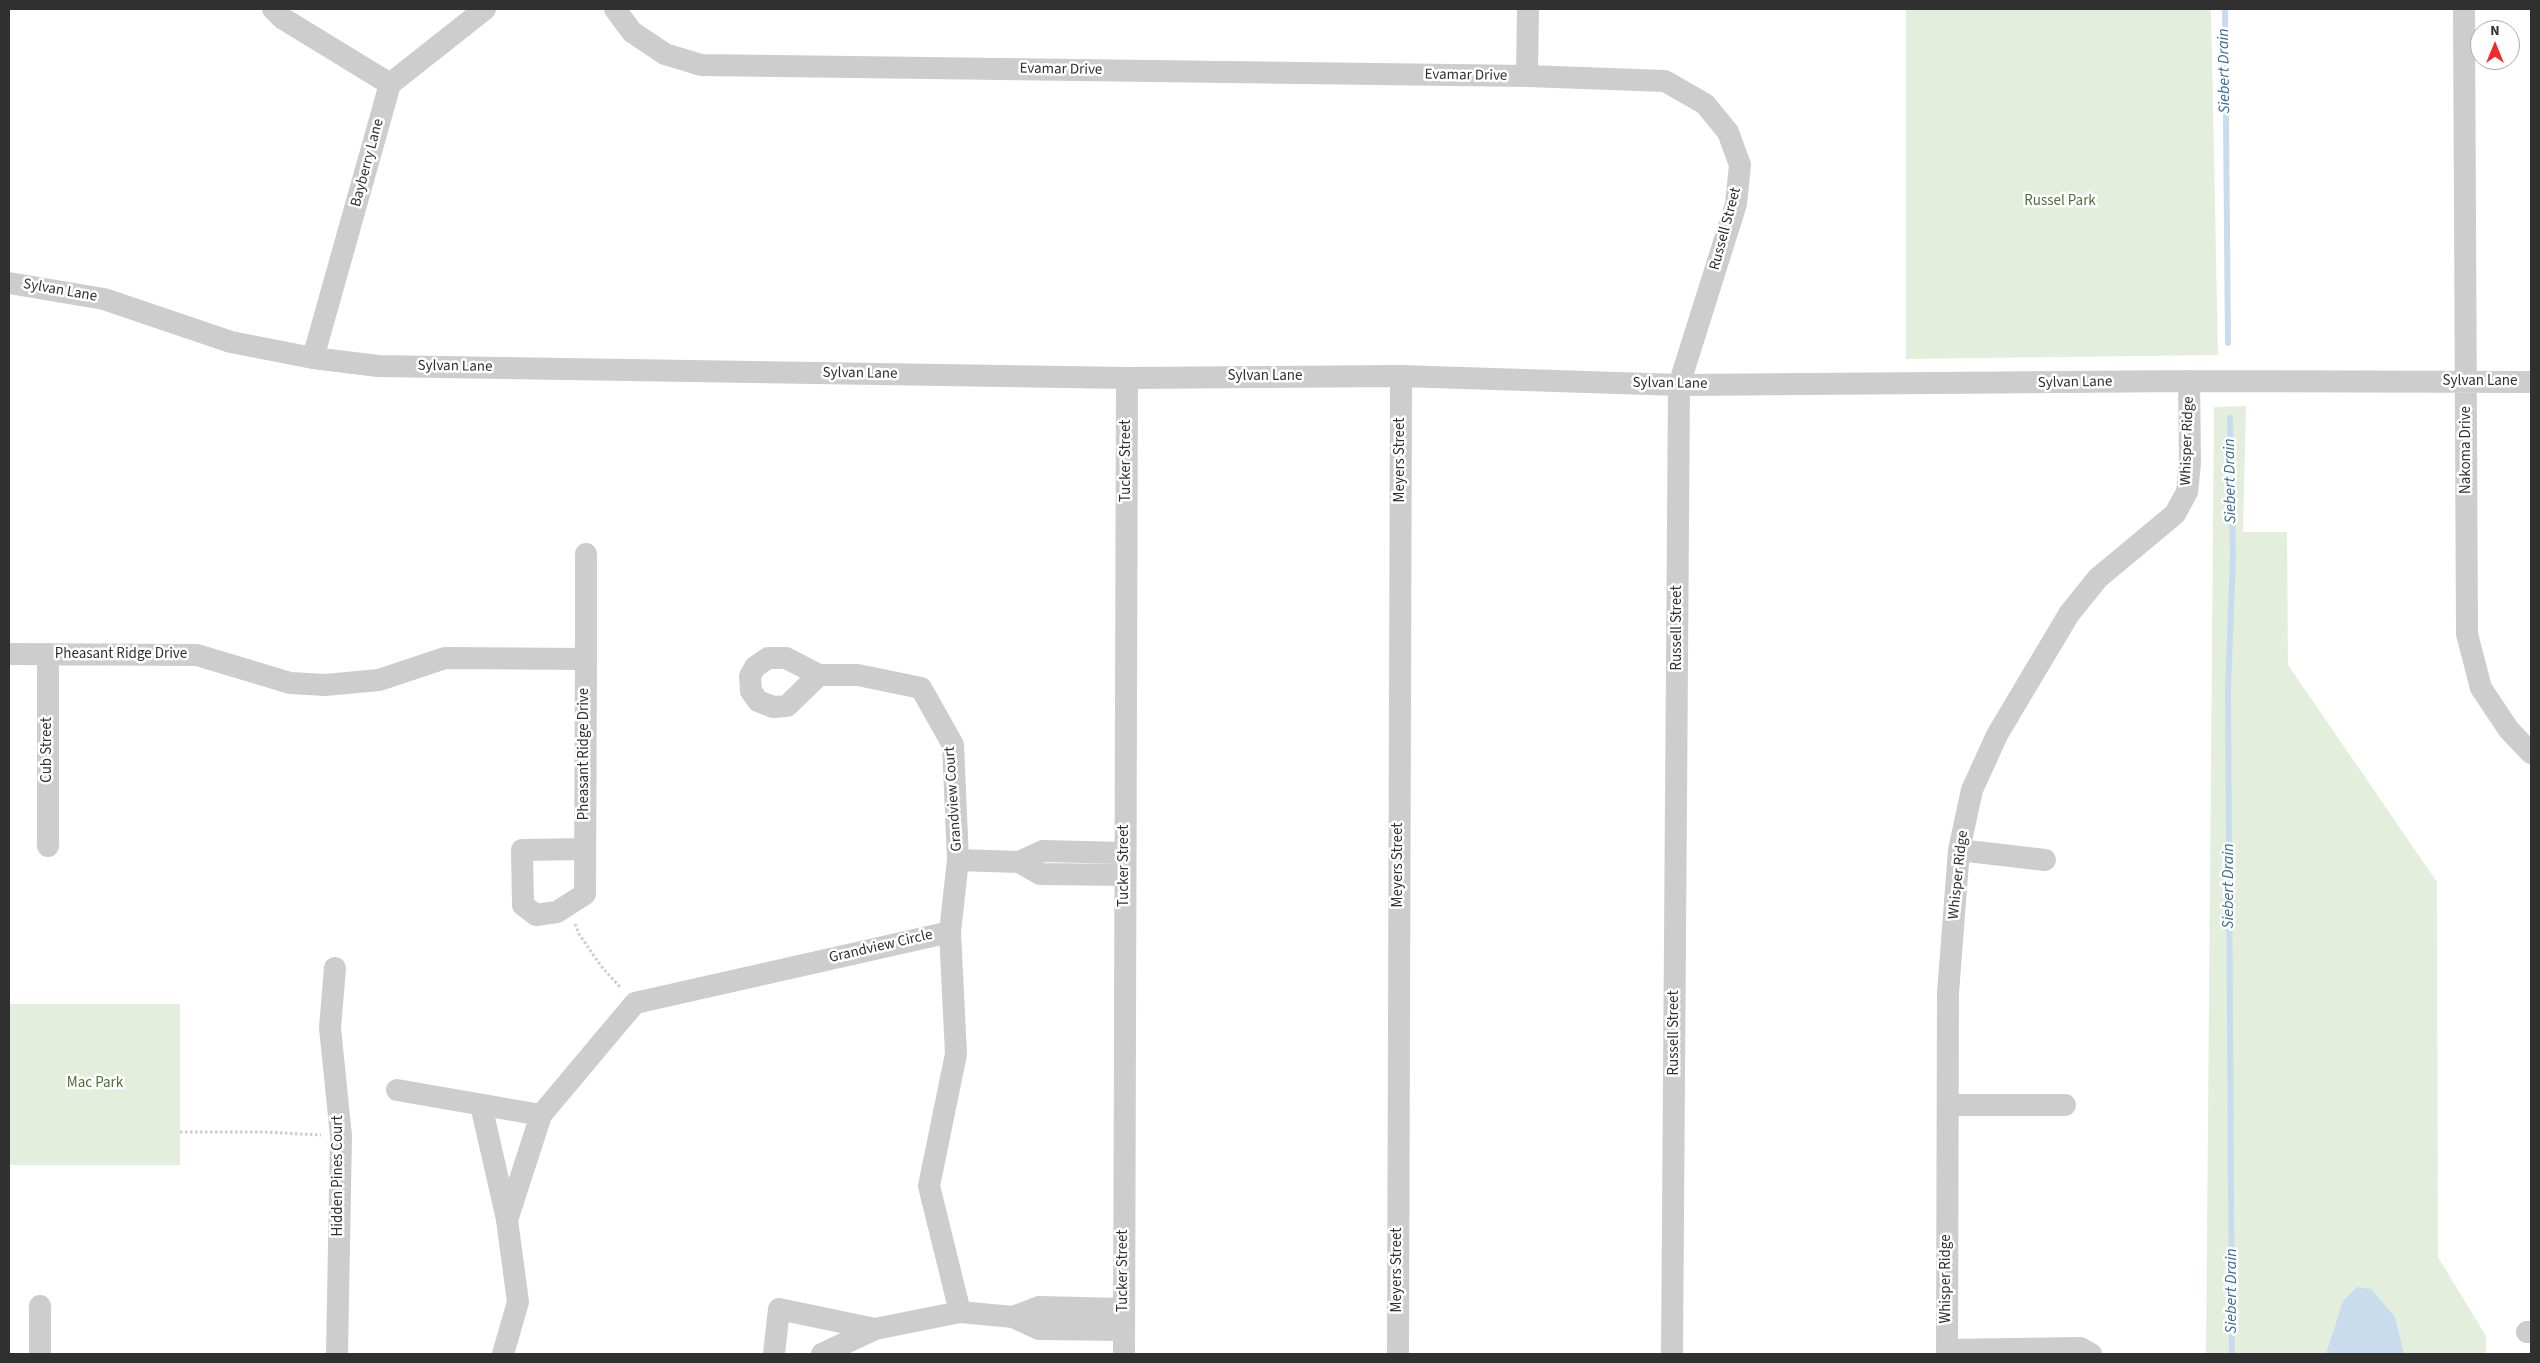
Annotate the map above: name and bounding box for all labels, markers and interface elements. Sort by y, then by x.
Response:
north arrow [2470,20,2520,70]
text: N [2490,21,2500,41]
water label: Siebert Drain [2215,28,2235,114]
street label: Evamar Drive [1019,60,1103,80]
street label: Evamar Drive [1424,66,1508,86]
street label: Bayberry Lane [348,117,388,209]
street label: Russell Street [1706,186,1746,272]
park label: Russel Park [2024,193,2096,211]
street label: Sylvan Lane [22,276,98,306]
street label: Sylvan Lane [417,357,493,377]
street label: Sylvan Lane [822,364,898,384]
street label: Sylvan Lane [1228,368,1302,386]
street label: Sylvan Lane [2037,373,2113,393]
street label: Sylvan Lane [2443,373,2517,391]
street label: Sylvan Lane [1632,374,1708,394]
street label: Whisper Ridge [2177,396,2199,486]
street label: Nakoma Drive [2458,406,2476,494]
street label: Meyers Street [1392,418,1410,502]
street label: Tucker Street [1118,420,1136,502]
water label: Siebert Drain [2221,438,2241,524]
street label: Russell Street [1669,586,1687,670]
street label: Pheasant Ridge Drive [55,646,187,664]
street label: Pheasant Ridge Drive [576,688,594,820]
street label: Cub Street [39,717,57,783]
street label: Grandview Court [941,746,967,852]
street label: Meyers Street [1390,823,1408,907]
street label: Tucker Street [1116,825,1134,907]
street label: Whisper Ridge [1945,830,1973,920]
water label: Siebert Drain [2219,843,2239,929]
street label: Grandview Circle [828,926,934,968]
street label: Russell Street [1666,991,1684,1075]
park label: Mac Park [67,1075,123,1093]
street label: Hidden Pines Court [330,1115,348,1237]
street label: Meyers Street [1389,1228,1407,1312]
street label: Tucker Street [1115,1230,1133,1312]
street label: Whisper Ridge [1938,1234,1956,1324]
water label: Siebert Drain [2222,1248,2242,1334]

